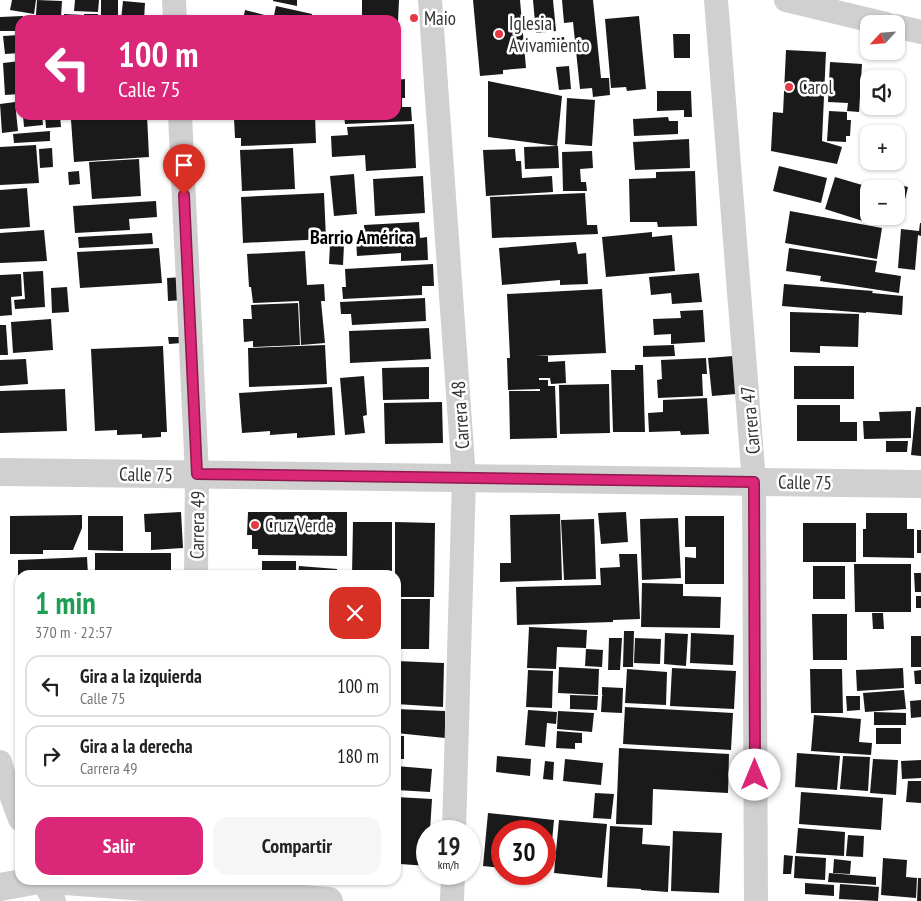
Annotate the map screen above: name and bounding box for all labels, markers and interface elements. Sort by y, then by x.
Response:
place label: Maio [424,6,456,30]
place label: Iglesia Avivamiento [509,11,590,57]
marker: Maio [408,12,420,24]
north arrow [860,15,905,60]
map controls [860,15,905,225]
marker: Iglesia Avivamiento [493,28,505,40]
text: 100 m [118,31,199,77]
icon: left [35,35,100,100]
button: sound [860,70,905,115]
text: Calle 75 [118,75,180,103]
place label: Carol [799,75,833,99]
marker: Carol [783,81,795,93]
button: + [860,125,905,170]
pin [163,144,205,195]
icon: arrive [170,151,198,179]
button: − [860,180,905,225]
district label: Barrio América [310,224,414,250]
street label: Carrera 48 [446,380,474,450]
street label: Carrera 47 [735,385,765,455]
street label: Calle 75 [119,462,173,486]
street label: Calle 75 [778,470,832,494]
street label: Carrera 49 [184,491,210,559]
place label: Cruz Verde [265,513,334,537]
marker: Cruz Verde [249,519,261,531]
text: 1 min [35,583,96,622]
button: close [329,587,381,639]
text: 370 m · 22:57 [35,622,113,642]
text: Gira a la izquierda [80,664,202,688]
icon: left [37,672,65,700]
text: 100 m [337,674,379,698]
text: Calle 75 [80,688,125,708]
text: Gira a la derecha [80,734,193,758]
icon: right [37,742,65,770]
text: 180 m [337,744,379,768]
position arrow [728,748,780,800]
text: Carrera 49 [80,758,137,778]
button: Salir [35,817,203,875]
button: Compartir [213,817,381,875]
speed limit sign: 30 [491,820,556,885]
text: 19 [437,830,460,862]
text: km/h [438,857,459,872]

